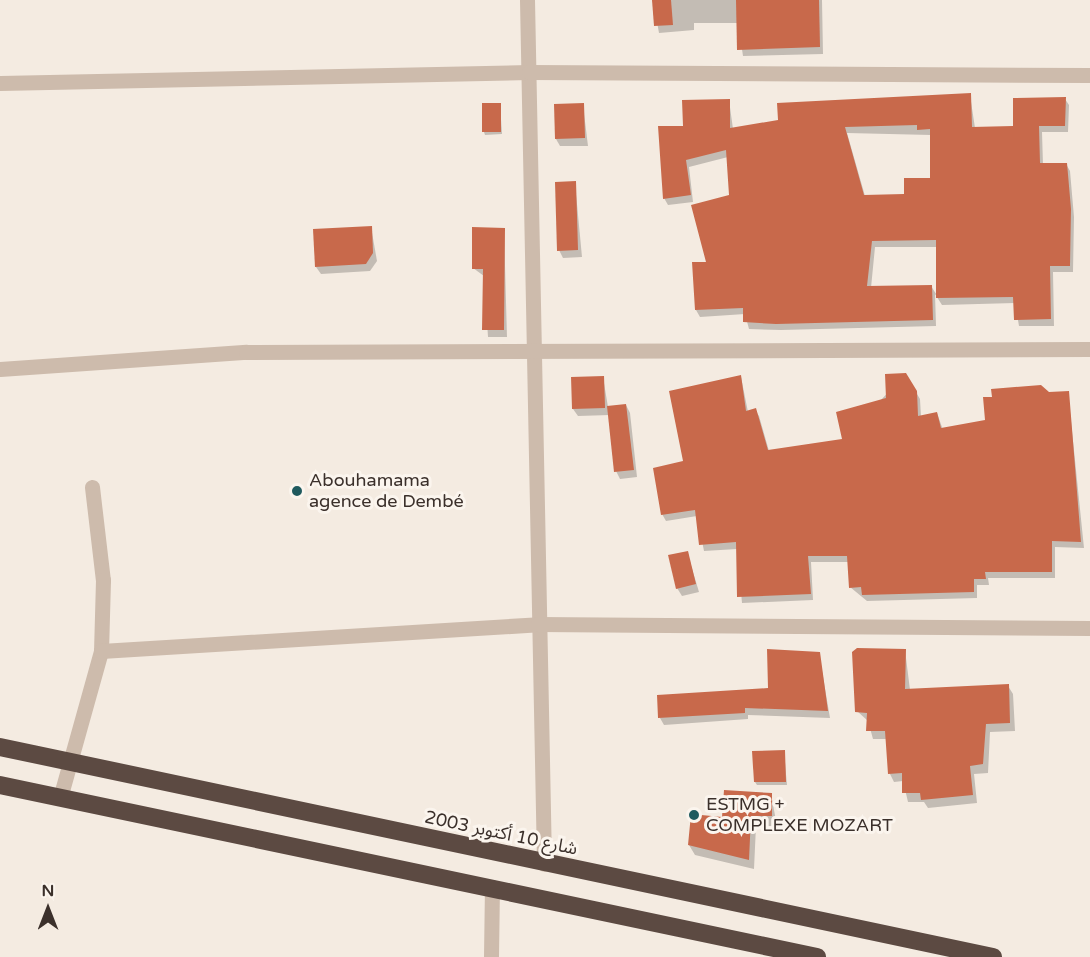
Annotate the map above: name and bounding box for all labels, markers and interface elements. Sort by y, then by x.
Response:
place label: Abouhamama agence de Dembé [309,470,464,512]
marker: Abouhamama agence de Dembé [290,484,304,498]
place label: ESTMG + COMPLEXE MOZART [706,794,893,836]
street label: شارع 10 أكتوبر 2003 [423,806,579,860]
marker: ESTMG + COMPLEXE MOZART [687,808,701,822]
north arrow [18,879,78,939]
text: N [42,881,54,901]

